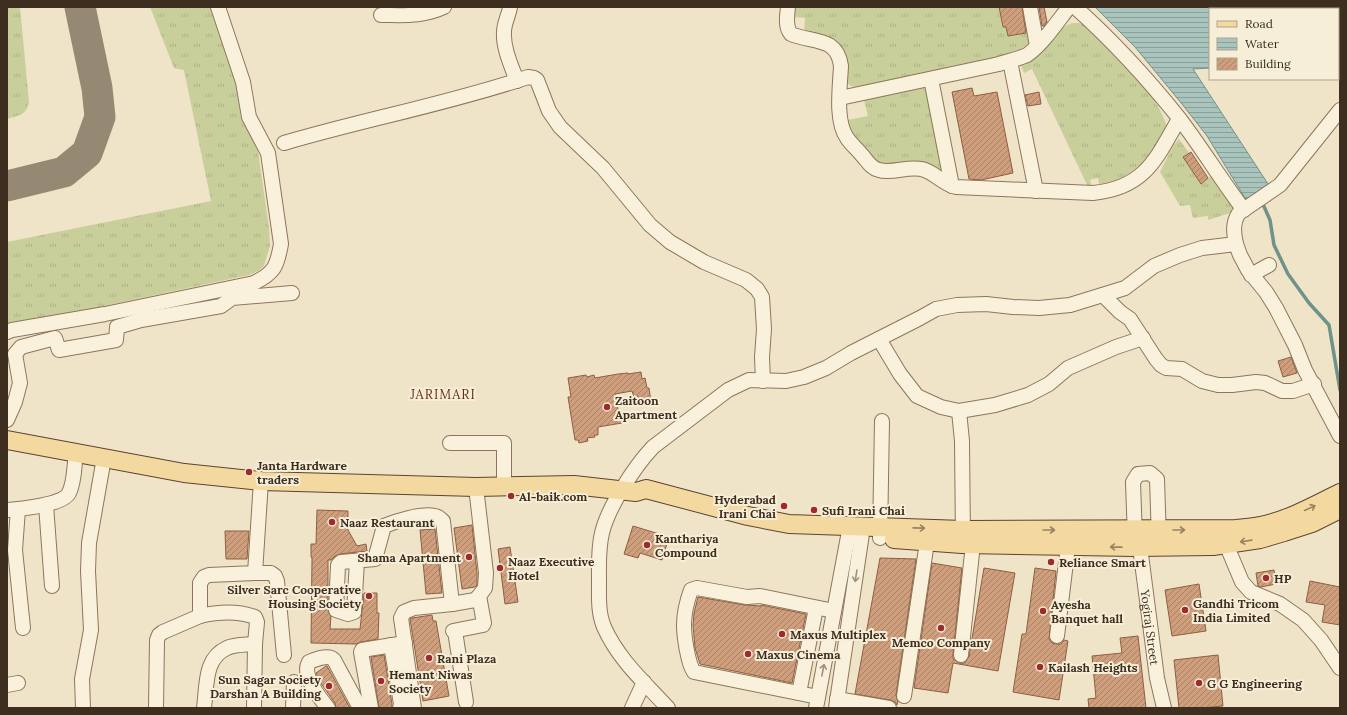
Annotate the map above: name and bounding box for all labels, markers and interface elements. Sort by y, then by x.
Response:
legend [1209,8,1339,80]
text: Road [1245,16,1273,31]
text: Water [1245,36,1280,51]
text: Building [1245,56,1291,71]
district label: JARIMARI [409,386,476,403]
place label: Zaitoon Apartment [615,393,678,422]
marker: Zaitoon Apartment [602,402,612,412]
place label: Janta Hardware traders [257,458,348,487]
marker: Janta Hardware traders [244,467,254,477]
place label: Al-baik.com [519,489,587,504]
marker: Al-baik.com [506,491,516,501]
place label: Hyderabad Irani Chai [714,492,776,521]
marker: Hyderabad Irani Chai [779,501,789,511]
place label: Sufi Irani Chai [822,503,905,518]
one-way arrow [1304,503,1316,511]
marker: Sufi Irani Chai [809,505,819,515]
place label: Naaz Restaurant [340,515,435,530]
marker: Naaz Restaurant [327,517,337,527]
one-way arrow [912,525,925,532]
one-way arrow [1042,526,1055,534]
one-way arrow [1172,526,1185,534]
place label: Kanthariya Compound [655,531,719,560]
one-way arrow [1240,537,1253,545]
marker: Kanthariya Compound [642,540,652,550]
one-way arrow [1110,543,1123,550]
place label: Shama Apartment [358,550,462,565]
marker: Shama Apartment [464,552,474,562]
place label: Naaz Executive Hotel [508,554,595,583]
place label: Reliance Smart [1059,555,1147,570]
marker: Reliance Smart [1046,557,1056,567]
marker: Naaz Executive Hotel [495,563,505,573]
one-way arrow [852,569,860,582]
place label: HP [1274,571,1292,586]
marker: HP [1261,573,1271,583]
place label: Silver Sarc Cooperative Housing Society [227,582,362,611]
street label: Yogiraj Street [1138,588,1163,666]
marker: Silver Sarc Cooperative Housing Society [364,591,374,601]
place label: Gandhi Tricom India Limited [1193,596,1279,625]
place label: Ayesha Banquet hall [1051,597,1123,626]
marker: Gandhi Tricom India Limited [1180,605,1190,615]
marker: Ayesha Banquet hall [1038,606,1048,616]
marker: Memco Company [936,623,946,633]
place label: Maxus Multiplex [790,627,887,642]
marker: Maxus Multiplex [777,629,787,639]
place label: Memco Company [892,635,991,650]
place label: Maxus Cinema [756,647,841,662]
marker: Maxus Cinema [743,649,753,659]
place label: Rani Plaza [437,651,497,666]
marker: Rani Plaza [424,653,434,663]
place label: Kailash Heights [1048,660,1138,675]
marker: Kailash Heights [1035,662,1045,672]
one-way arrow [819,663,827,676]
place label: Hemant Niwas Society [389,667,473,696]
place label: Sun Sagar Society Darshan A Building [210,672,322,701]
marker: Hemant Niwas Society [376,676,386,686]
place label: G G Engineering [1207,676,1303,691]
marker: G G Engineering [1194,678,1204,688]
marker: Sun Sagar Society Darshan A Building [324,681,334,691]

